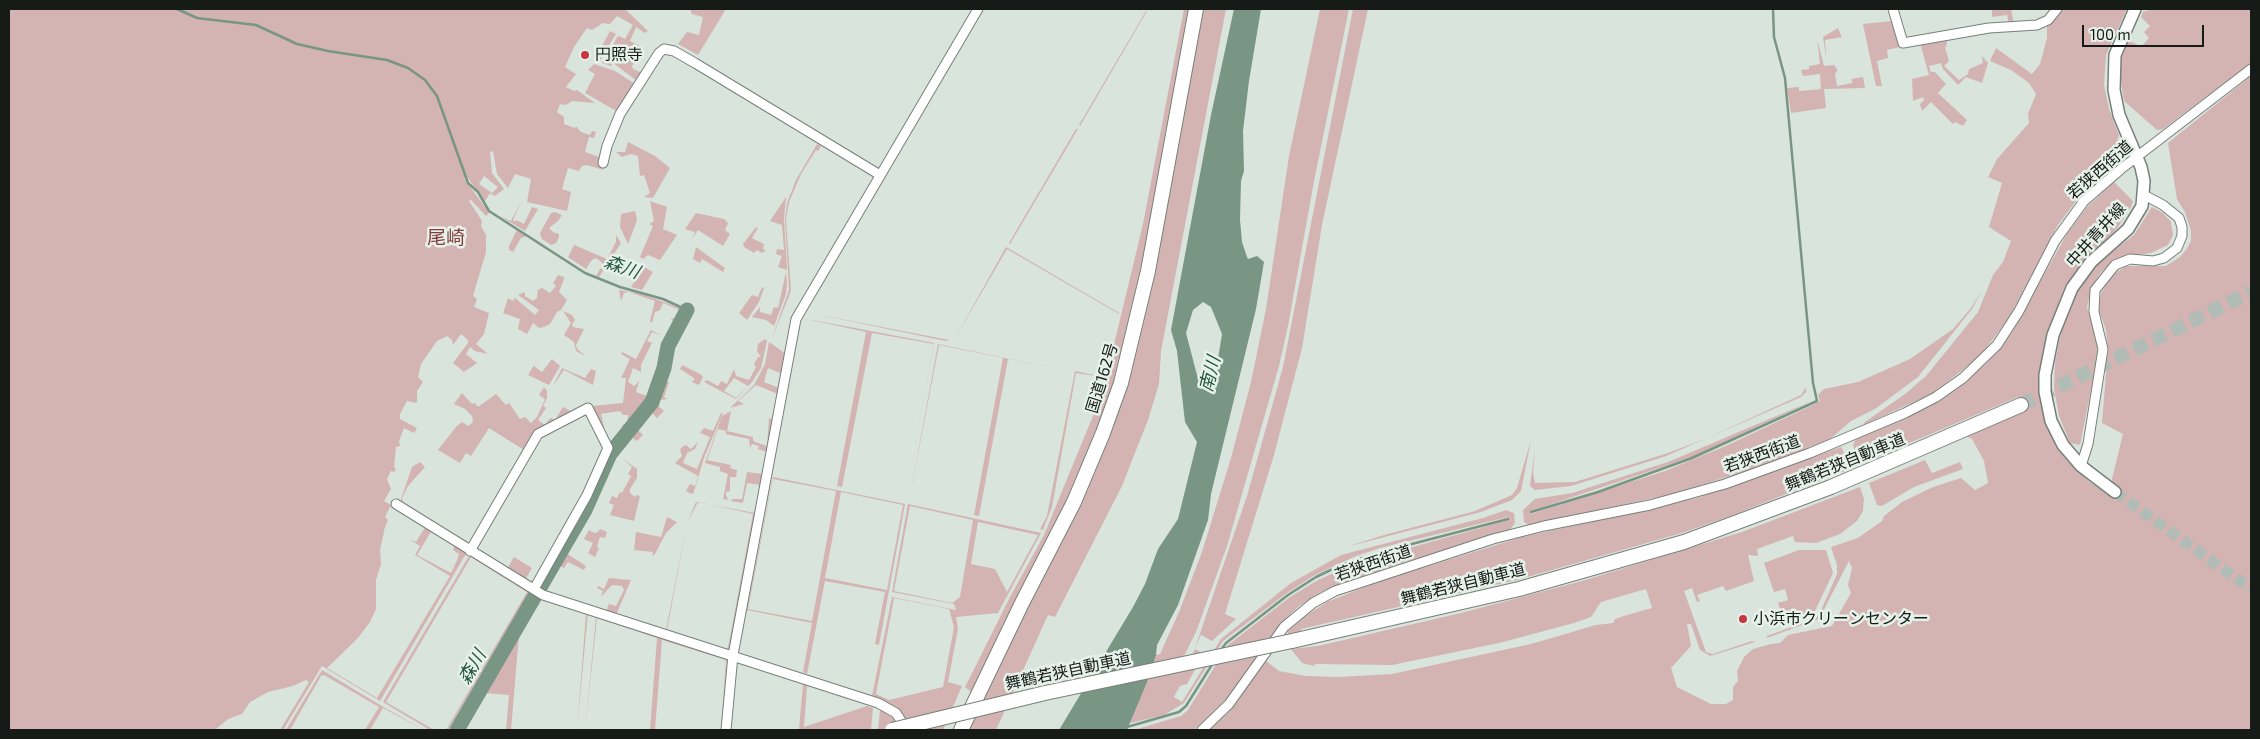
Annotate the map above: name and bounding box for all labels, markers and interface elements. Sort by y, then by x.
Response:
scale bar [2085,15,2208,47]
text: 100 m [2090,25,2131,43]
place label: 円照寺 [595,45,643,65]
marker: 円照寺 [579,49,591,61]
street label: 若狭西街道 [2064,137,2136,203]
street label: 中井青井線 [2062,199,2130,271]
district label: 尾崎 [427,227,465,249]
water label: 森川 [601,251,643,283]
street label: 国道162号 [1082,341,1122,415]
water label: 南川 [1195,354,1225,394]
street label: 舞鶴若狭自動車道 [1782,429,1908,495]
street label: 若狭西街道 [1721,431,1803,477]
street label: 若狭西街道 [1332,541,1414,585]
street label: 舞鶴若狭自動車道 [1399,559,1527,609]
place label: 小浜市クリーンセンター [1753,609,1929,629]
marker: 小浜市クリーンセンター [1737,613,1749,625]
water label: 森川 [454,646,490,688]
street label: 舞鶴若狭自動車道 [1003,648,1133,694]

